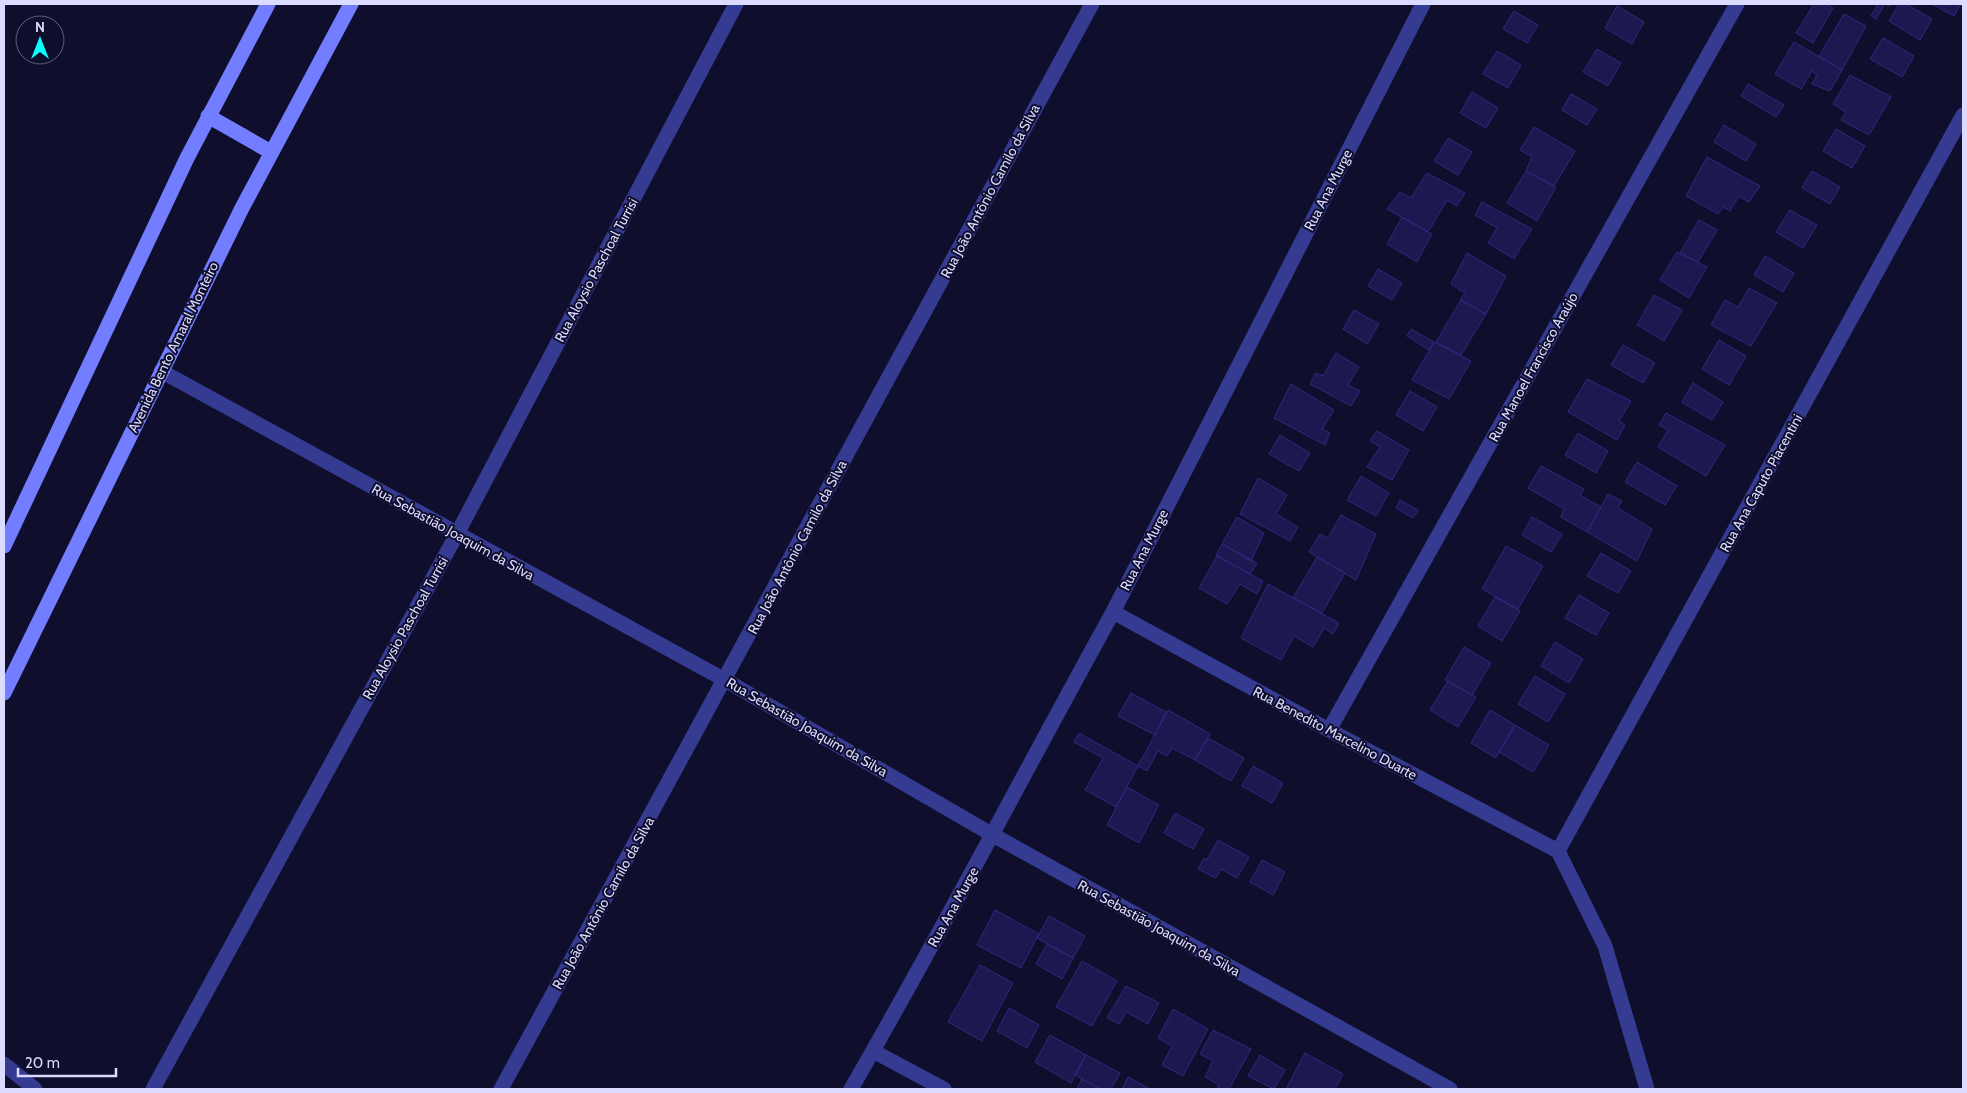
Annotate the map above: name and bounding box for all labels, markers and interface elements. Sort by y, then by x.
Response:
north arrow [15,15,65,65]
text: N [35,18,45,36]
street label: Rua João Antônio Camilo da Silva [936,101,1044,281]
street label: Rua Ana Murge [1300,146,1356,234]
street label: Rua Aloysio Paschoal Turrisi [550,195,642,345]
street label: Avenida Bento Amaral Monteiro [124,258,222,435]
street label: Rua Manoel Francisco Araújo [1484,289,1582,445]
street label: Rua Ana Caputo Piacentini [1716,411,1806,555]
street label: Rua João Antônio Camilo da Silva [743,457,851,637]
street label: Rua Sebastião Joaquim da Silva [369,480,538,584]
street label: Rua Ana Murge [1116,506,1172,594]
street label: Rua Aloysio Paschoal Turrisi [358,553,452,703]
street label: Rua Sebastião Joaquim da Silva [723,673,891,781]
street label: Rua Benedito Marcelino Duarte [1250,682,1420,784]
street label: Rua João Antônio Camilo da Silva [548,813,658,992]
street label: Rua Ana Murge [924,864,982,950]
street label: Rua Sebastião Joaquim da Silva [1075,876,1244,980]
scale bar [18,1046,115,1078]
text: 20 m [25,1054,60,1072]

